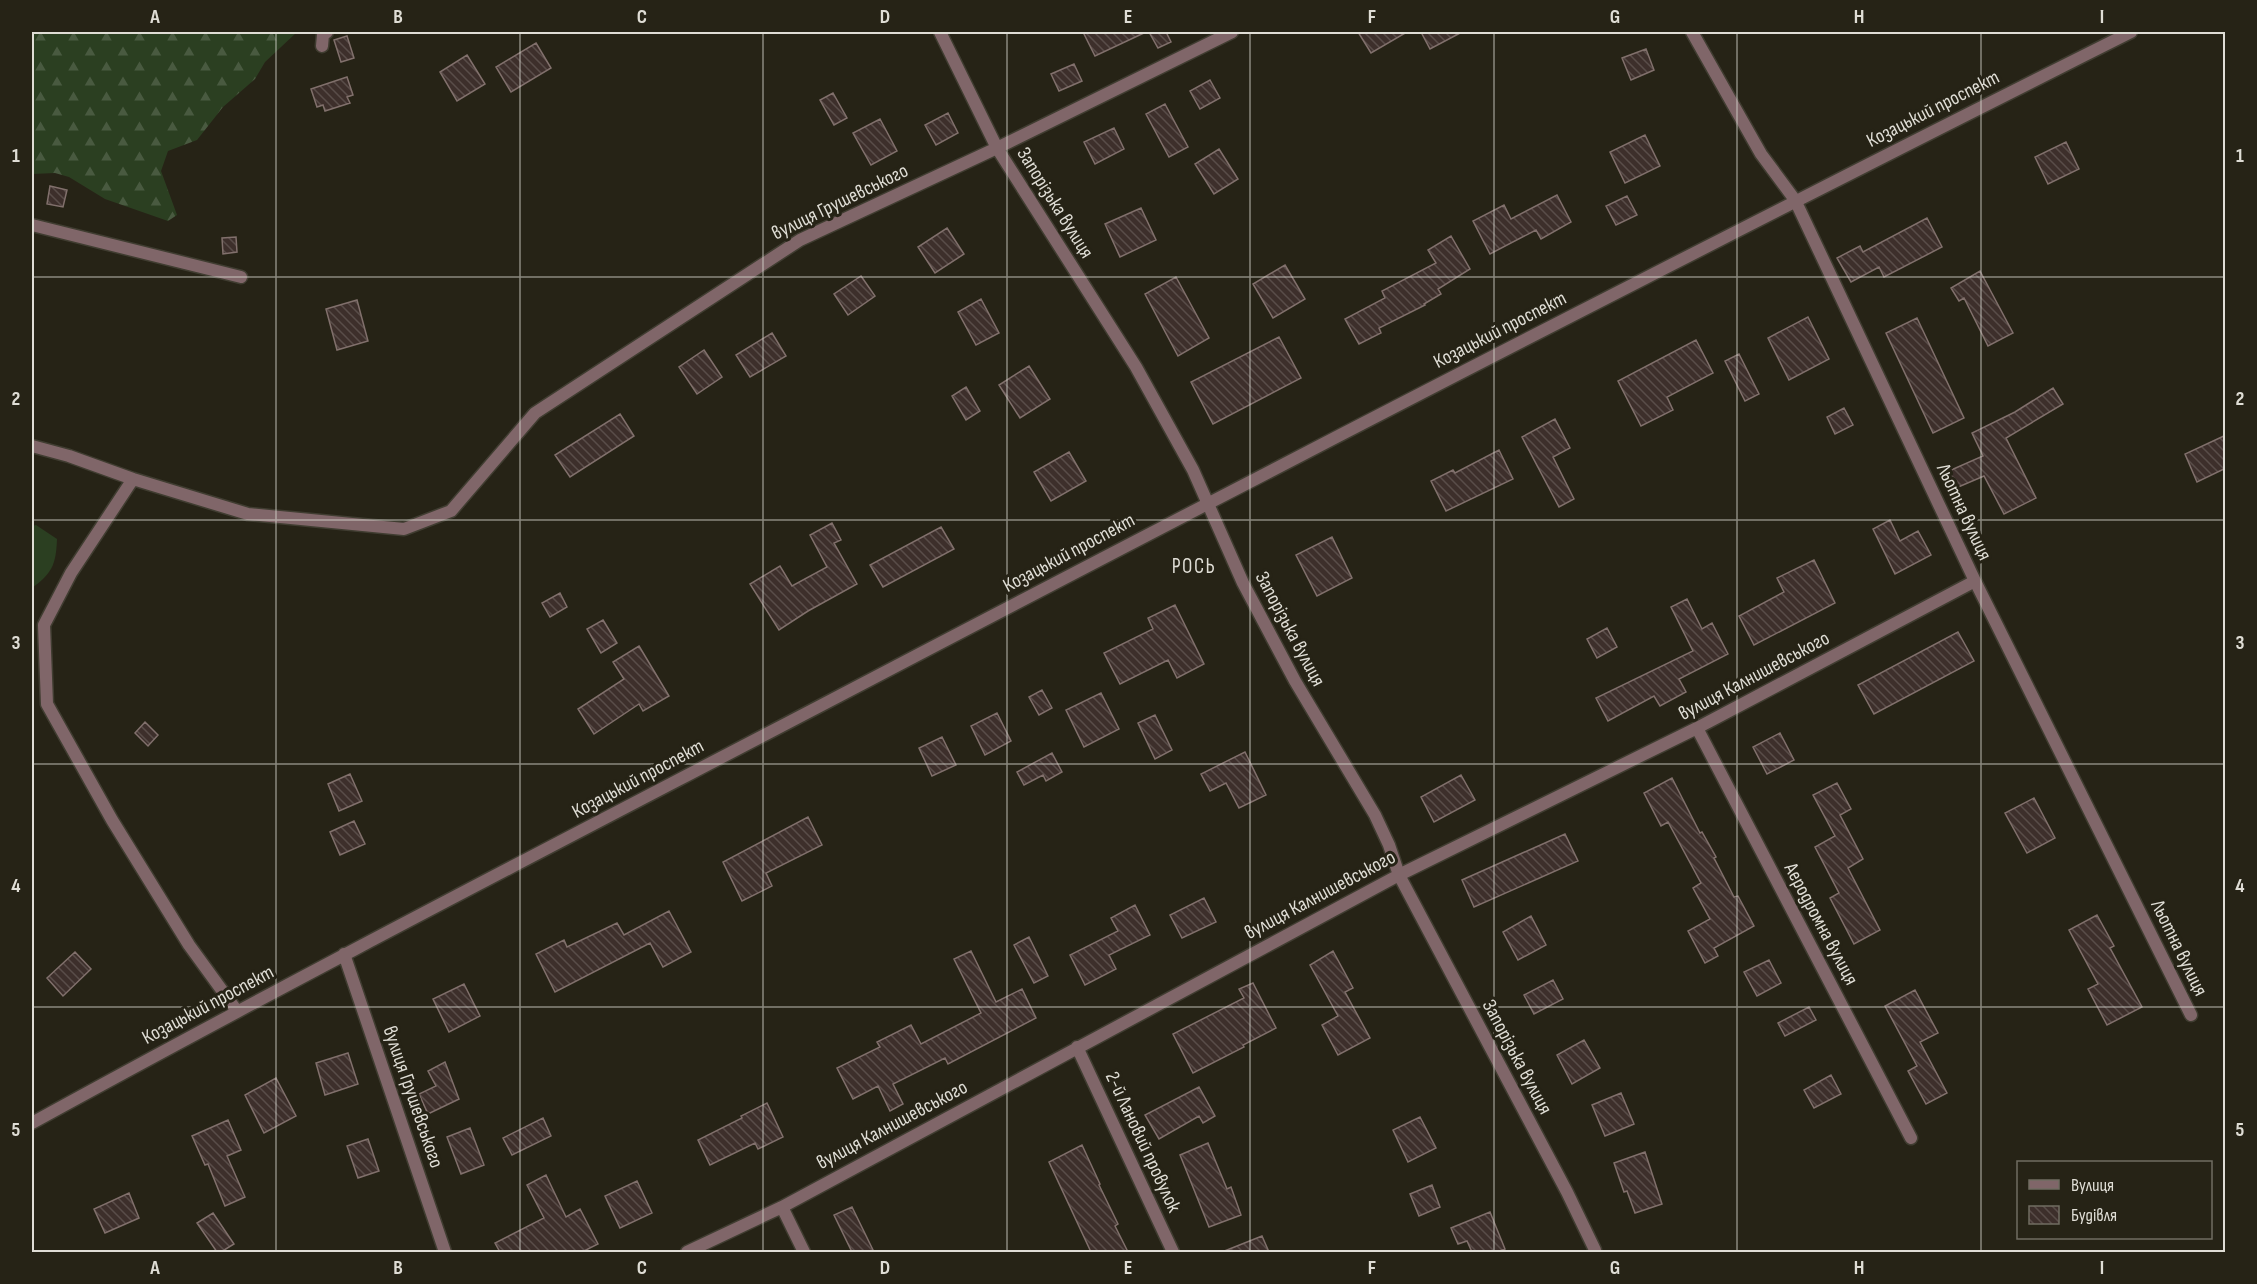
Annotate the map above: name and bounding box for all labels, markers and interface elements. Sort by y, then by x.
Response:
text: A [149,5,160,29]
text: B [393,5,403,29]
text: C [637,5,647,29]
text: D [880,5,890,29]
text: E [1124,5,1132,29]
text: F [1368,5,1376,29]
text: G [1610,5,1620,29]
text: H [1854,5,1864,29]
text: I [2100,5,2104,29]
street label: Козацький проспект [1863,65,2003,153]
street label: Запорізька вулиця [1011,143,1099,263]
text: 1 [12,144,20,168]
text: 1 [2236,144,2244,168]
street label: вулиця Грушевського [768,159,912,245]
street label: Козацький проспект [1430,286,1570,374]
text: 2 [12,387,20,411]
text: 2 [2236,387,2244,411]
street label: Льотна вулиця [1931,459,1997,564]
street label: Козацький проспект [999,508,1139,598]
district label: РОСЬ [1172,554,1216,579]
street label: Запорізька вулиця [1250,568,1330,690]
street label: вулиця Калнишевського [1674,626,1834,726]
text: 3 [12,631,21,655]
text: 3 [2236,631,2245,655]
street label: Козацький проспект [568,734,708,824]
street label: вулиця Калнишевського [1240,845,1400,945]
street label: Аеродромна вулиця [1778,858,1863,989]
text: 4 [11,874,21,898]
text: 4 [2235,874,2245,898]
street label: Льотна вулиця [2145,895,2213,1000]
street label: Козацький проспект [138,960,278,1050]
street label: Запорізька вулиця [1477,996,1557,1118]
street label: вулиця Грушевського [377,1023,449,1171]
street label: 2-й Лановий провулок [1100,1068,1186,1217]
street label: вулиця Калнишевського [812,1075,972,1175]
text: 5 [12,1118,21,1142]
text: 5 [2236,1118,2245,1142]
legend [2017,1161,2212,1239]
text: Вулиця [2071,1175,2114,1196]
text: Будівля [2071,1205,2117,1226]
text: A [149,1256,160,1280]
text: B [393,1256,403,1280]
text: C [637,1256,647,1280]
text: D [880,1256,890,1280]
text: E [1124,1256,1132,1280]
text: F [1368,1256,1376,1280]
text: G [1610,1256,1620,1280]
text: H [1854,1256,1864,1280]
text: I [2100,1256,2104,1280]

